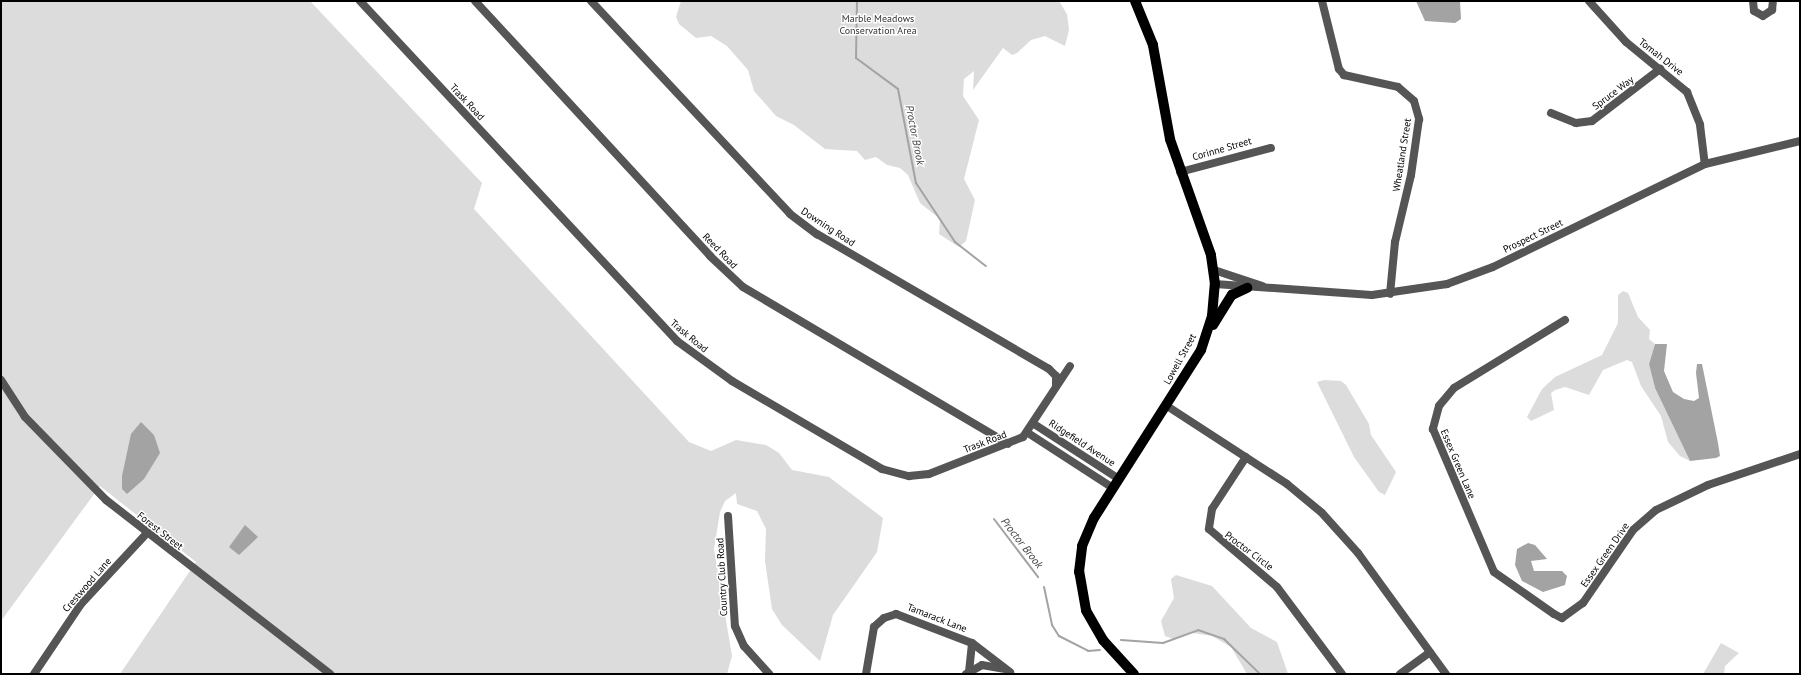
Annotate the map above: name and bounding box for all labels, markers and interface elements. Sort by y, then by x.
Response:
park label: Marble Meadows Conservation Area [839,12,917,36]
street label: Tomah Drive [1636,36,1686,78]
street label: Spruce Way [1590,73,1636,113]
street label: Trask Road [447,81,487,123]
water label: Proctor Brook [903,104,927,166]
street label: Wheatland Street [1390,117,1414,193]
street label: Corinne Street [1191,135,1253,163]
street label: Downing Road [799,205,857,249]
street label: Prospect Street [1501,216,1565,256]
street label: Reed Road [700,231,740,271]
street label: Trask Road [668,317,710,355]
street label: Lowell Street [1161,332,1199,386]
street label: Ridgefield Avenue [1046,417,1118,469]
street label: Essex Green Lane [1438,427,1478,501]
street label: Trask Road [962,428,1008,456]
street label: Forest Street [135,509,185,553]
water label: Proctor Brook [998,515,1046,571]
street label: Essex Green Drive [1578,520,1632,590]
street label: Proctor Circle [1222,529,1276,573]
street label: Country Club Road [714,537,730,617]
street label: Crestwood Lane [60,555,114,615]
street label: Tamarack Lane [905,601,969,635]

